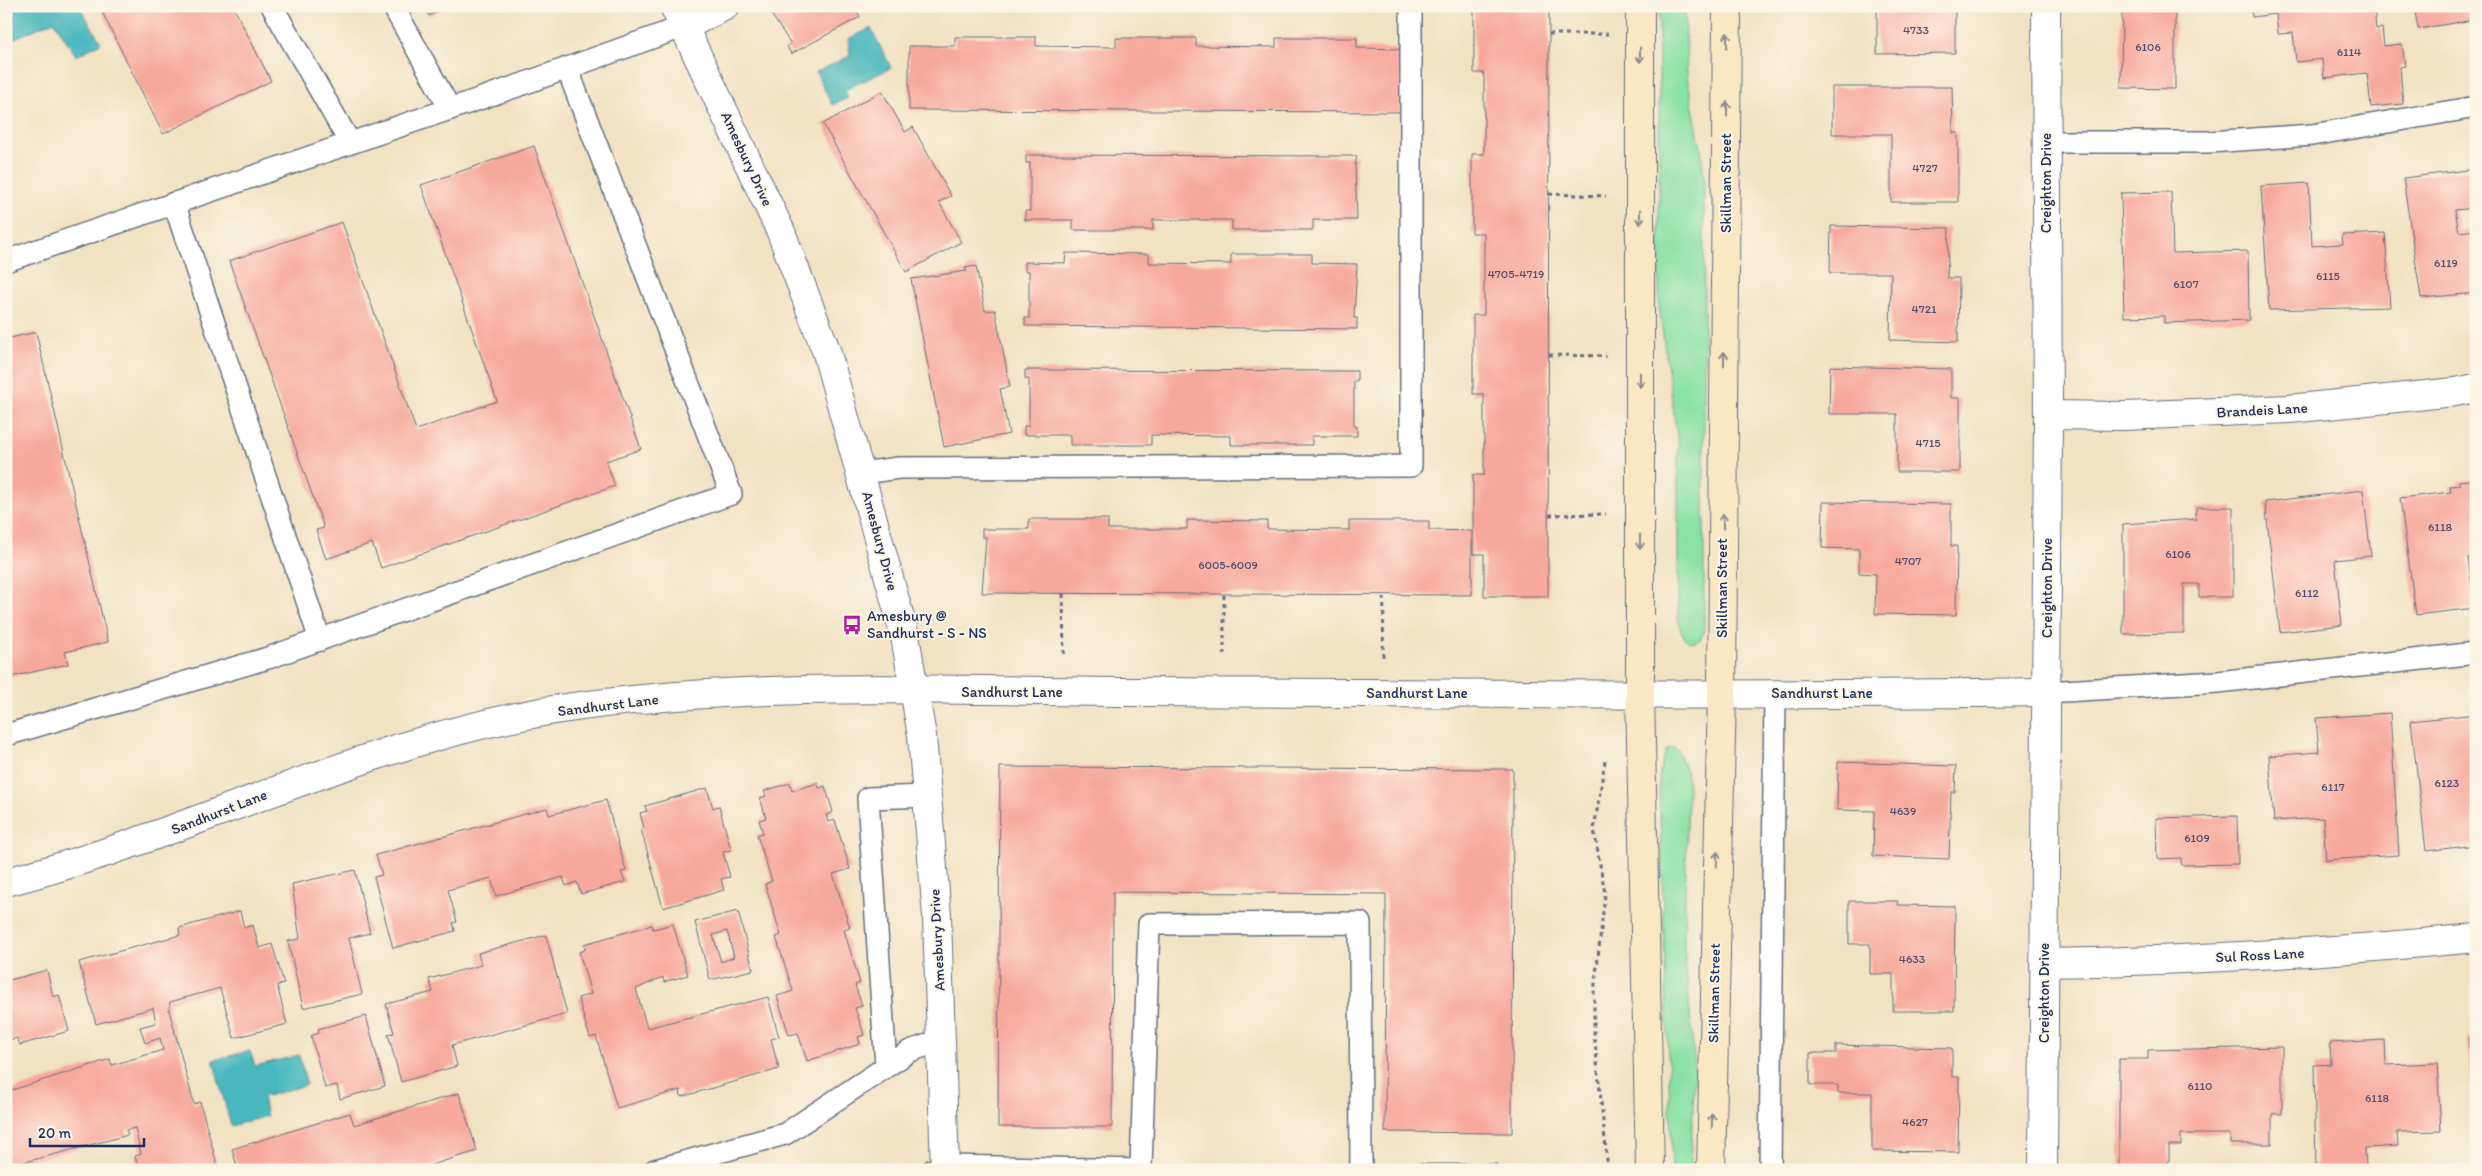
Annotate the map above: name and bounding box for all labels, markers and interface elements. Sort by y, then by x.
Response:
house number: 4733 [1903,23,1930,37]
one-way arrow [1722,32,1732,48]
house number: 6106 [2135,40,2161,54]
house number: 6114 [2337,45,2361,59]
one-way arrow [1635,46,1645,63]
one-way arrow [1722,101,1732,118]
street label: Amesbury Drive [717,109,777,209]
street label: Skillman Street [1717,133,1735,233]
street label: Creighton Drive [2037,133,2055,233]
house number: 4727 [1912,161,1938,175]
one-way arrow [1635,209,1645,225]
house number: 6119 [2434,256,2458,270]
house number: 4705-4719 [1488,267,1544,281]
house number: 6115 [2316,269,2340,283]
house number: 6107 [2173,277,2199,291]
house number: 4721 [1911,302,1937,316]
one-way arrow [1720,351,1729,367]
one-way arrow [1635,372,1645,388]
street label: Brandeis Lane [2216,399,2308,421]
house number: 4715 [1915,436,1941,450]
street label: Amesbury Drive [858,489,902,593]
one-way arrow [1718,514,1728,530]
house number: 6118 [2428,520,2452,534]
one-way arrow [1635,534,1645,550]
street label: Skillman Street [1713,538,1731,638]
street label: Creighton Drive [2038,538,2056,638]
house number: 6106 [2165,547,2191,561]
house number: 4707 [1895,554,1921,568]
house number: 6005-6009 [1198,558,1258,572]
house number: 6112 [2295,586,2320,600]
place label: Amesbury @ Sandhurst - S - NS [867,607,987,642]
bus stop icon: Amesbury @ Sandhurst - S - NS [841,614,863,636]
street label: Sandhurst Lane [961,683,1063,701]
street label: Sandhurst Lane [1366,684,1468,702]
street label: Sandhurst Lane [1771,684,1873,702]
street label: Sandhurst Lane [557,690,659,720]
house number: 6123 [2435,776,2460,790]
house number: 6117 [2321,780,2345,794]
street label: Sandhurst Lane [168,785,270,839]
house number: 4639 [1890,804,1916,818]
house number: 6109 [2184,831,2210,845]
one-way arrow [1712,851,1721,867]
street label: Amesbury Drive [925,888,949,992]
street label: Skillman Street [1704,943,1724,1043]
street label: Creighton Drive [2035,943,2053,1043]
street label: Sul Ross Lane [2215,944,2305,966]
house number: 4633 [1899,952,1926,966]
house number: 6110 [2188,1079,2212,1093]
house number: 6118 [2365,1091,2389,1105]
one-way arrow [1707,1113,1717,1130]
house number: 4627 [1902,1115,1928,1129]
scale bar [30,1116,144,1148]
text: 20 m [38,1124,72,1142]

